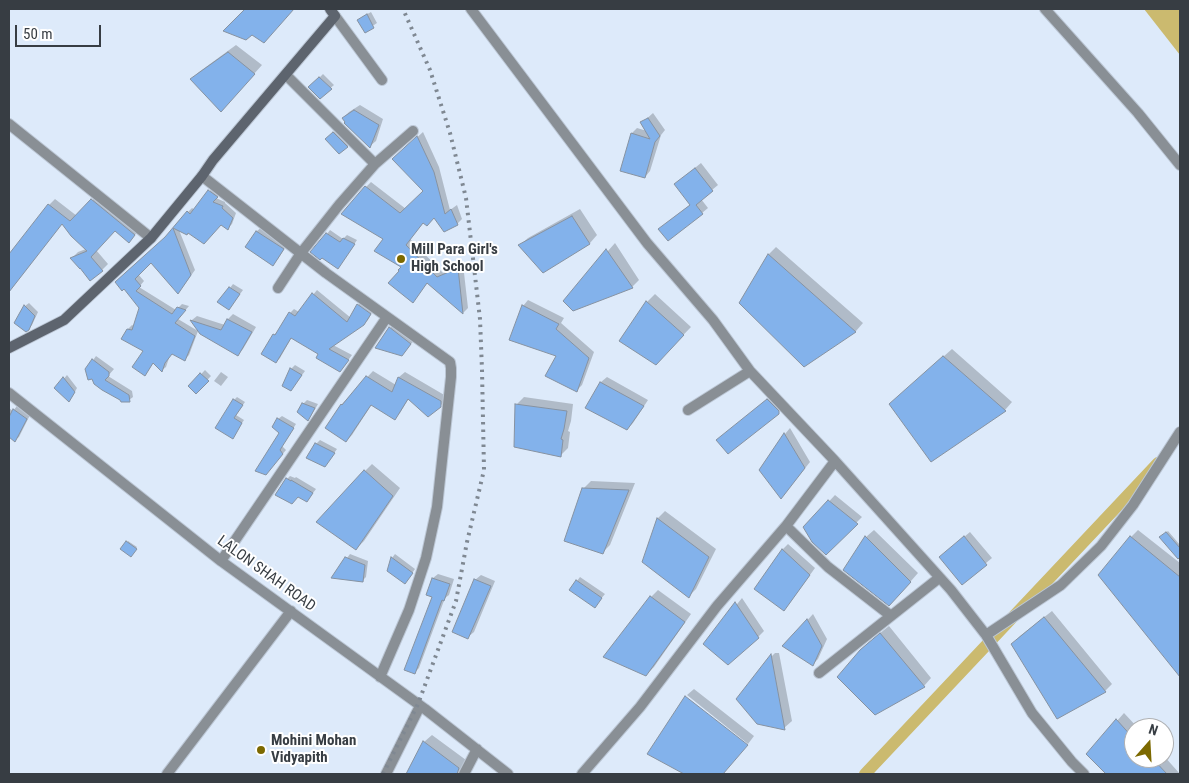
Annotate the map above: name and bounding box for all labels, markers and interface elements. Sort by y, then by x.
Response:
scale bar [18,15,104,47]
text: 50 m [23,25,53,43]
place label: Mill Para Girl's High School [411,241,498,276]
marker: Mill Para Girl's High School [395,253,407,265]
street label: LALON SHAH ROAD [213,532,319,616]
north arrow [1124,718,1174,768]
text: N [1147,721,1160,739]
place label: Mohini Mohan Vidyapith [271,732,356,767]
marker: Mohini Mohan Vidyapith [255,744,267,756]

